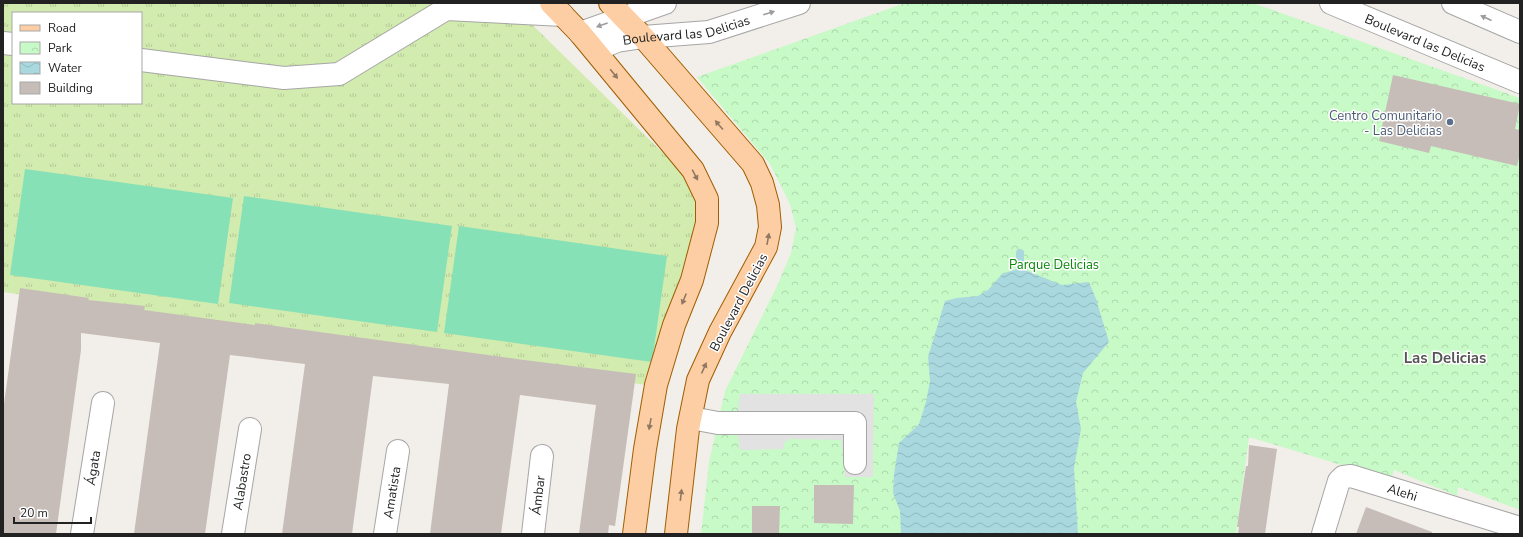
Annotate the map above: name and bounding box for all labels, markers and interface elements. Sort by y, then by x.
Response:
one-way arrow [763,10,775,16]
street label: Boulevard las Delicias [1362,10,1488,76]
street label: Boulevard las Delicias [621,11,752,50]
legend [12,12,142,104]
one-way arrow [1480,14,1492,20]
text: Road [48,20,76,36]
one-way arrow [596,22,608,28]
text: Park [48,40,73,56]
text: Water [48,60,82,76]
one-way arrow [610,68,619,79]
text: Building [48,80,93,96]
place label: Centro Comunitario - Las Delicias [1329,107,1442,140]
marker: Centro Comunitario - Las Delicias [1445,117,1455,127]
one-way arrow [714,120,724,130]
one-way arrow [692,169,698,181]
one-way arrow [765,233,771,245]
street label: Boulevard Delicias [705,250,772,355]
park label: Parque Delicias [1009,256,1099,274]
one-way arrow [681,293,687,304]
district label: Las Delicias [1404,348,1486,368]
one-way arrow [701,362,707,374]
one-way arrow [647,418,653,430]
street label: Ágata [81,449,105,487]
street label: Alabastro [229,452,256,512]
street label: Amatista [380,465,405,520]
street label: Ámbar [526,474,550,516]
street label: Alehi [1385,480,1420,506]
one-way arrow [678,489,684,501]
scale bar [14,499,91,525]
text: 20 m [20,505,48,521]

